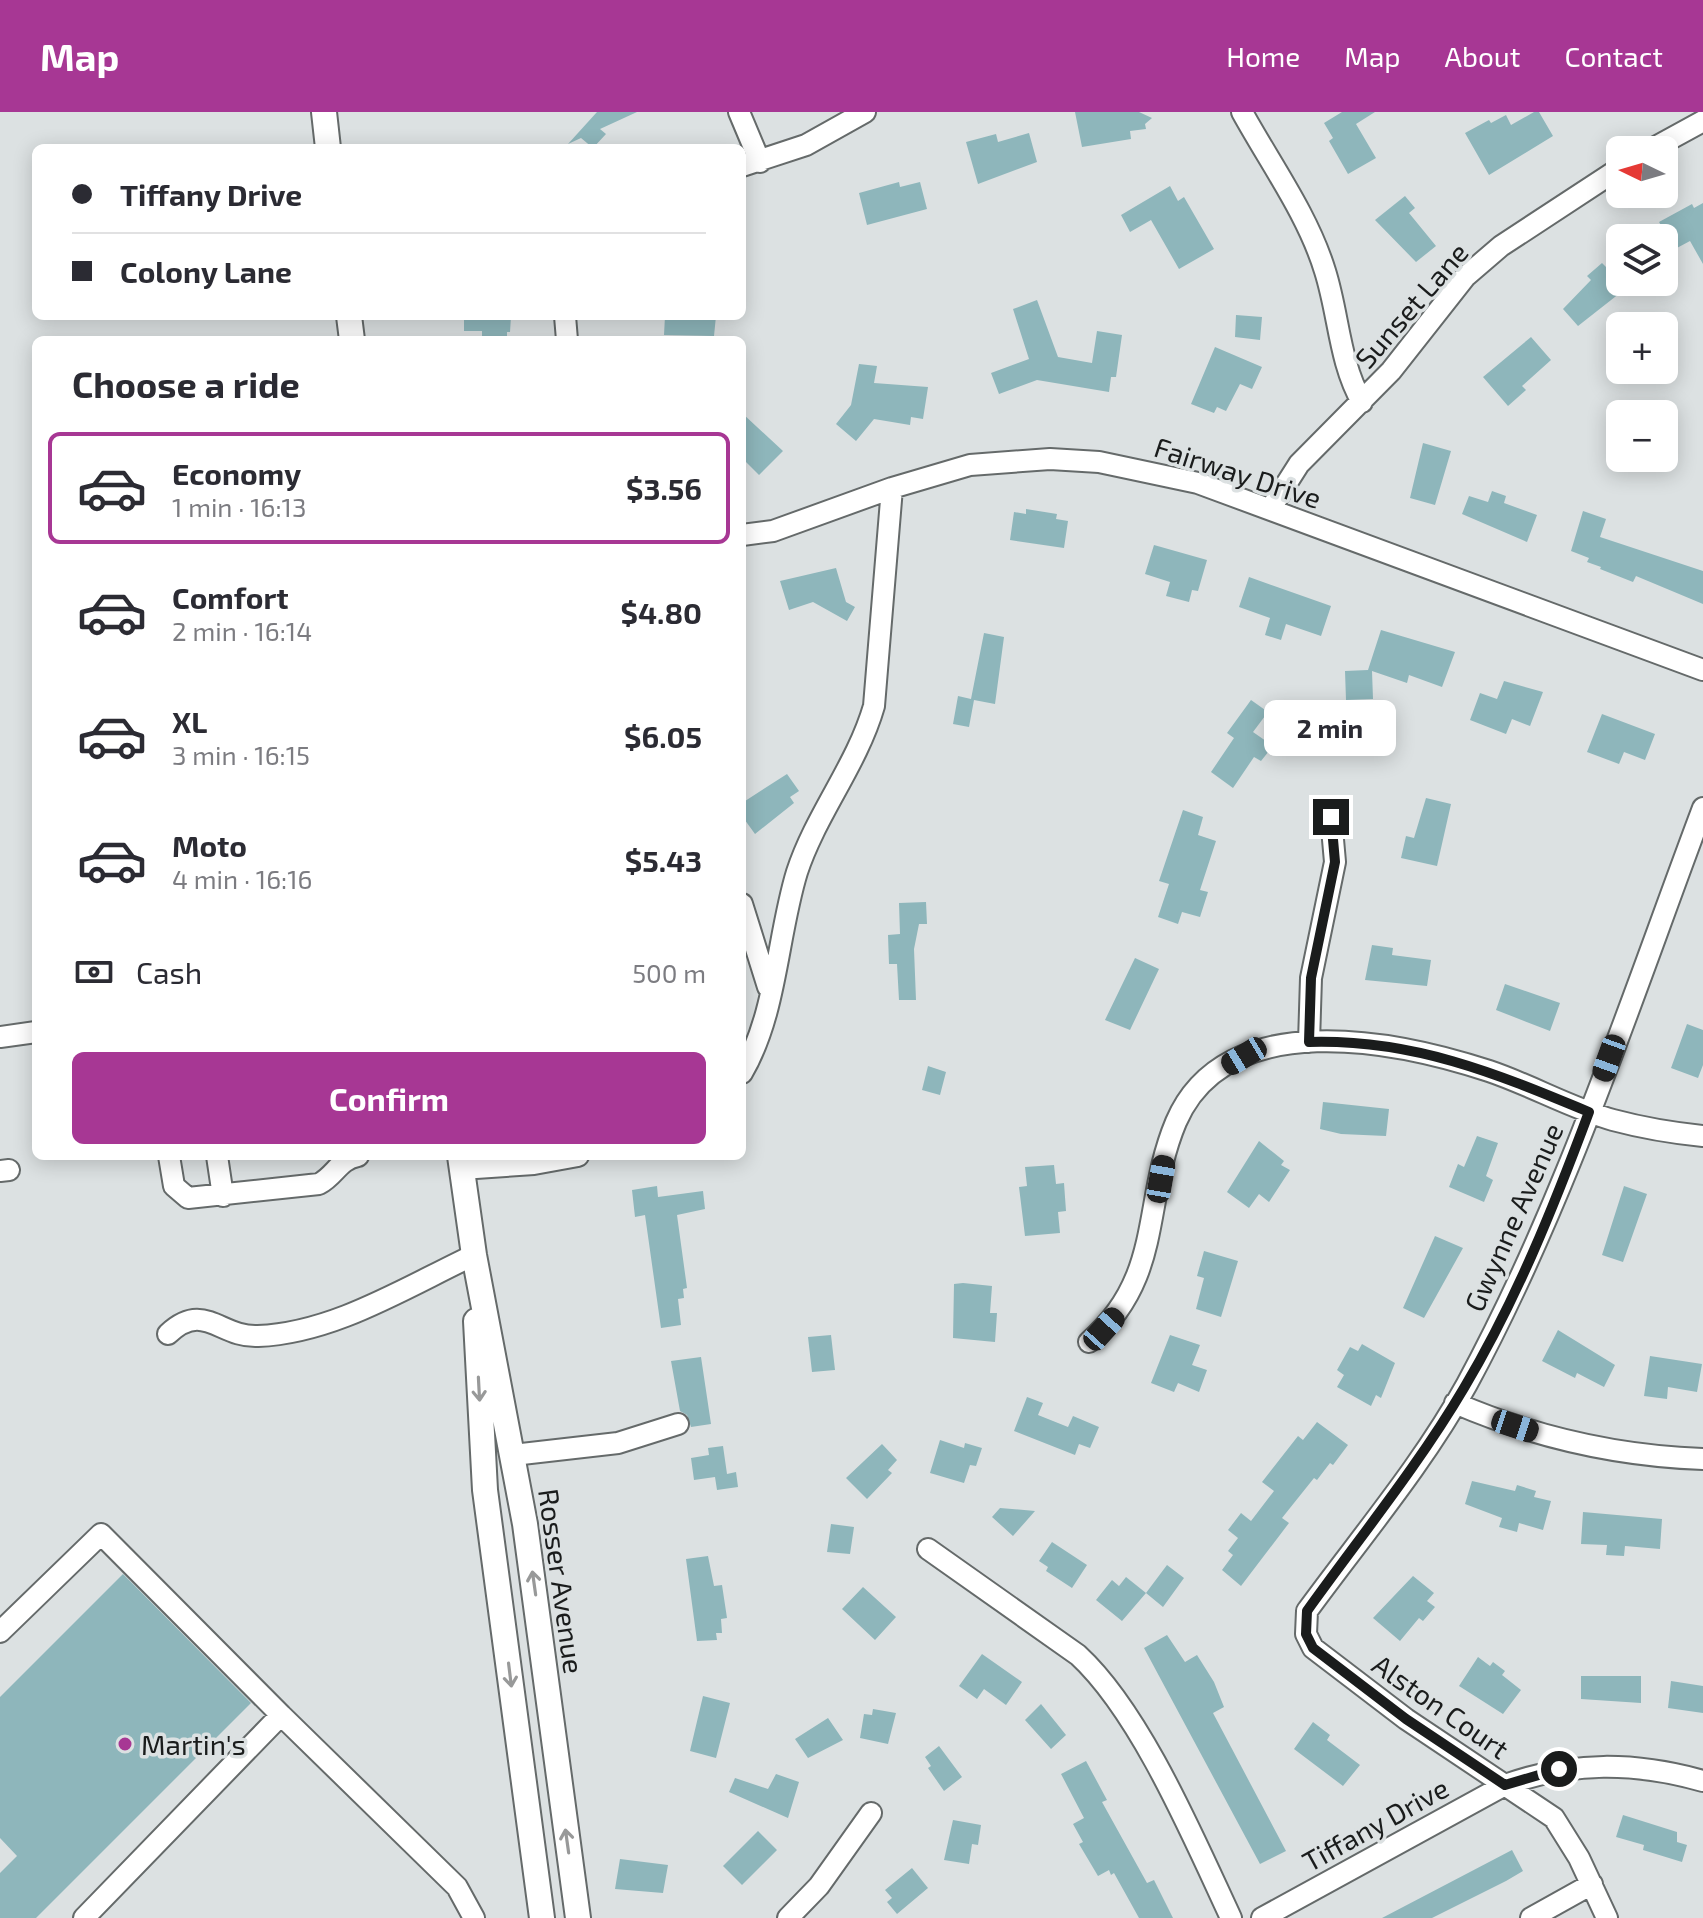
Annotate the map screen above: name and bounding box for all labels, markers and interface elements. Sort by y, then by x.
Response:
text: Map [40,33,119,79]
text: Home [1226,39,1300,73]
text: Map [1344,39,1401,73]
text: About [1445,39,1520,73]
text: Contact [1564,39,1663,73]
north arrow [1606,136,1678,208]
map controls [1606,136,1678,472]
text: Tiffany Drive [120,176,302,212]
button: layers [1606,224,1678,296]
street label: Sunset Lane [1347,235,1475,375]
text: Colony Lane [120,253,292,289]
button: + [1606,312,1678,384]
text: Choose a ride [72,362,300,405]
button: − [1606,400,1678,472]
street label: Fairway Drive [1150,429,1326,515]
icon: car [76,452,148,524]
text: Economy [172,455,301,491]
text: $3.56 [626,470,702,506]
text: 1 min · 16:13 [172,491,306,522]
icon: car [76,576,148,648]
text: Comfort [172,579,289,615]
text: $4.80 [621,594,702,630]
text: 2 min · 16:14 [172,615,312,646]
icon: car [76,700,148,772]
callout: 2 min [1265,701,1397,757]
text: XL [172,703,207,739]
text: 2 min [1297,712,1363,743]
text: $6.05 [624,718,702,754]
text: 3 min · 16:15 [172,739,310,770]
route end [1313,799,1349,835]
icon: car [76,824,148,896]
text: Moto [172,827,247,863]
text: $5.43 [625,842,702,878]
text: 4 min · 16:16 [172,863,312,894]
icon: cash [72,950,116,994]
text: Cash [136,954,202,990]
text: 500 m [632,957,706,988]
car [1590,1031,1628,1085]
car [1217,1033,1271,1079]
button: Confirm [72,1052,706,1144]
street label: Gwynne Avenue [1456,1118,1570,1316]
car [1145,1153,1177,1205]
car [1079,1303,1129,1355]
one-way arrow [472,1375,487,1402]
car [1488,1407,1542,1445]
street label: Rosser Avenue [532,1486,592,1676]
one-way arrow [526,1570,541,1597]
street label: Alston Court [1366,1647,1516,1765]
one-way arrow [503,1661,518,1688]
place label: Martin's [141,1727,246,1761]
marker: Martin's [116,1735,134,1753]
route start [1541,1751,1577,1787]
street label: Tiffany Drive [1296,1770,1454,1878]
one-way arrow [559,1829,574,1854]

